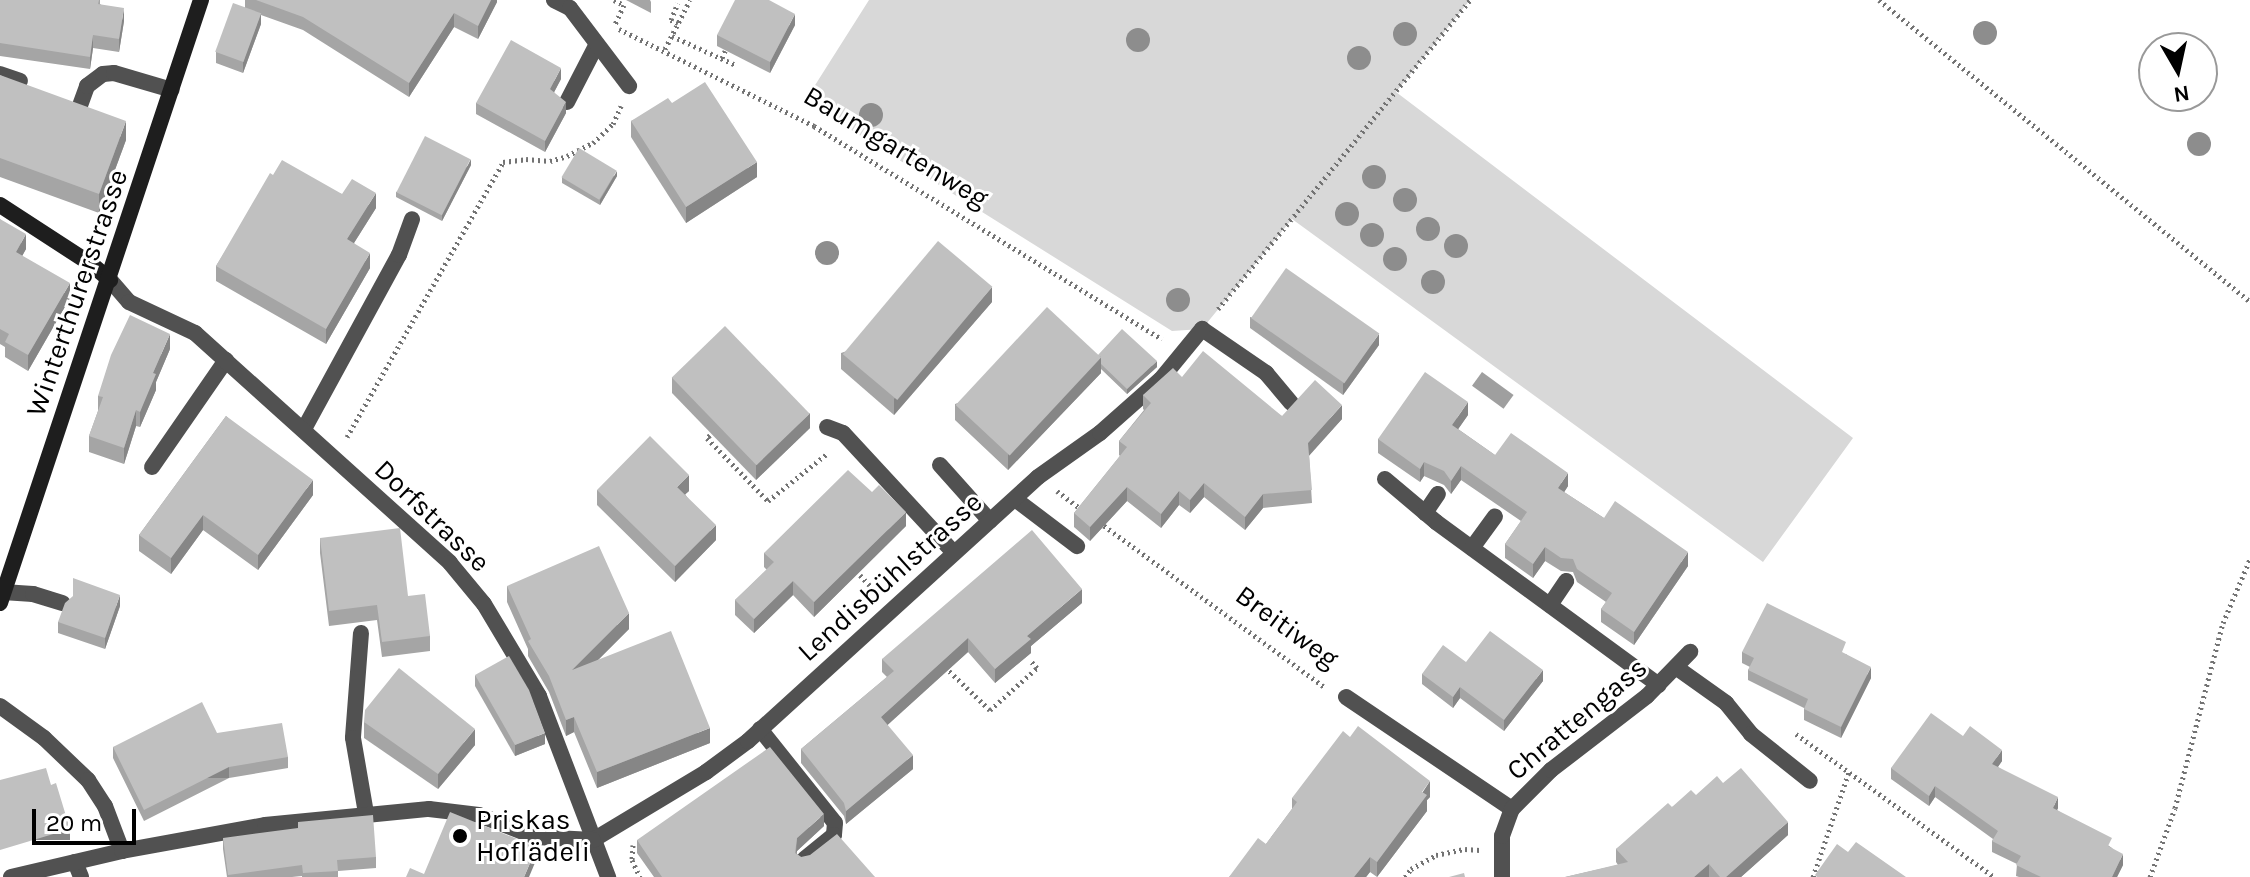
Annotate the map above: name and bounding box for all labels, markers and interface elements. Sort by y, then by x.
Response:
north arrow [2138,32,2218,112]
street label: Baumgartenweg [798,79,994,215]
text: N [2172,80,2191,108]
street label: Winterthurerstrasse [19,165,135,421]
street label: Dorfstrasse [367,453,497,579]
street label: Lendisbühlstrasse [791,485,989,669]
street label: Breitiweg [1229,578,1345,676]
street label: Chrattengass [1500,651,1654,787]
scale bar [36,793,140,843]
place label: Priskas Hoflädeli [476,803,590,869]
text: 20 m [46,809,102,837]
marker: Priskas Hoflädeli [451,827,469,845]

